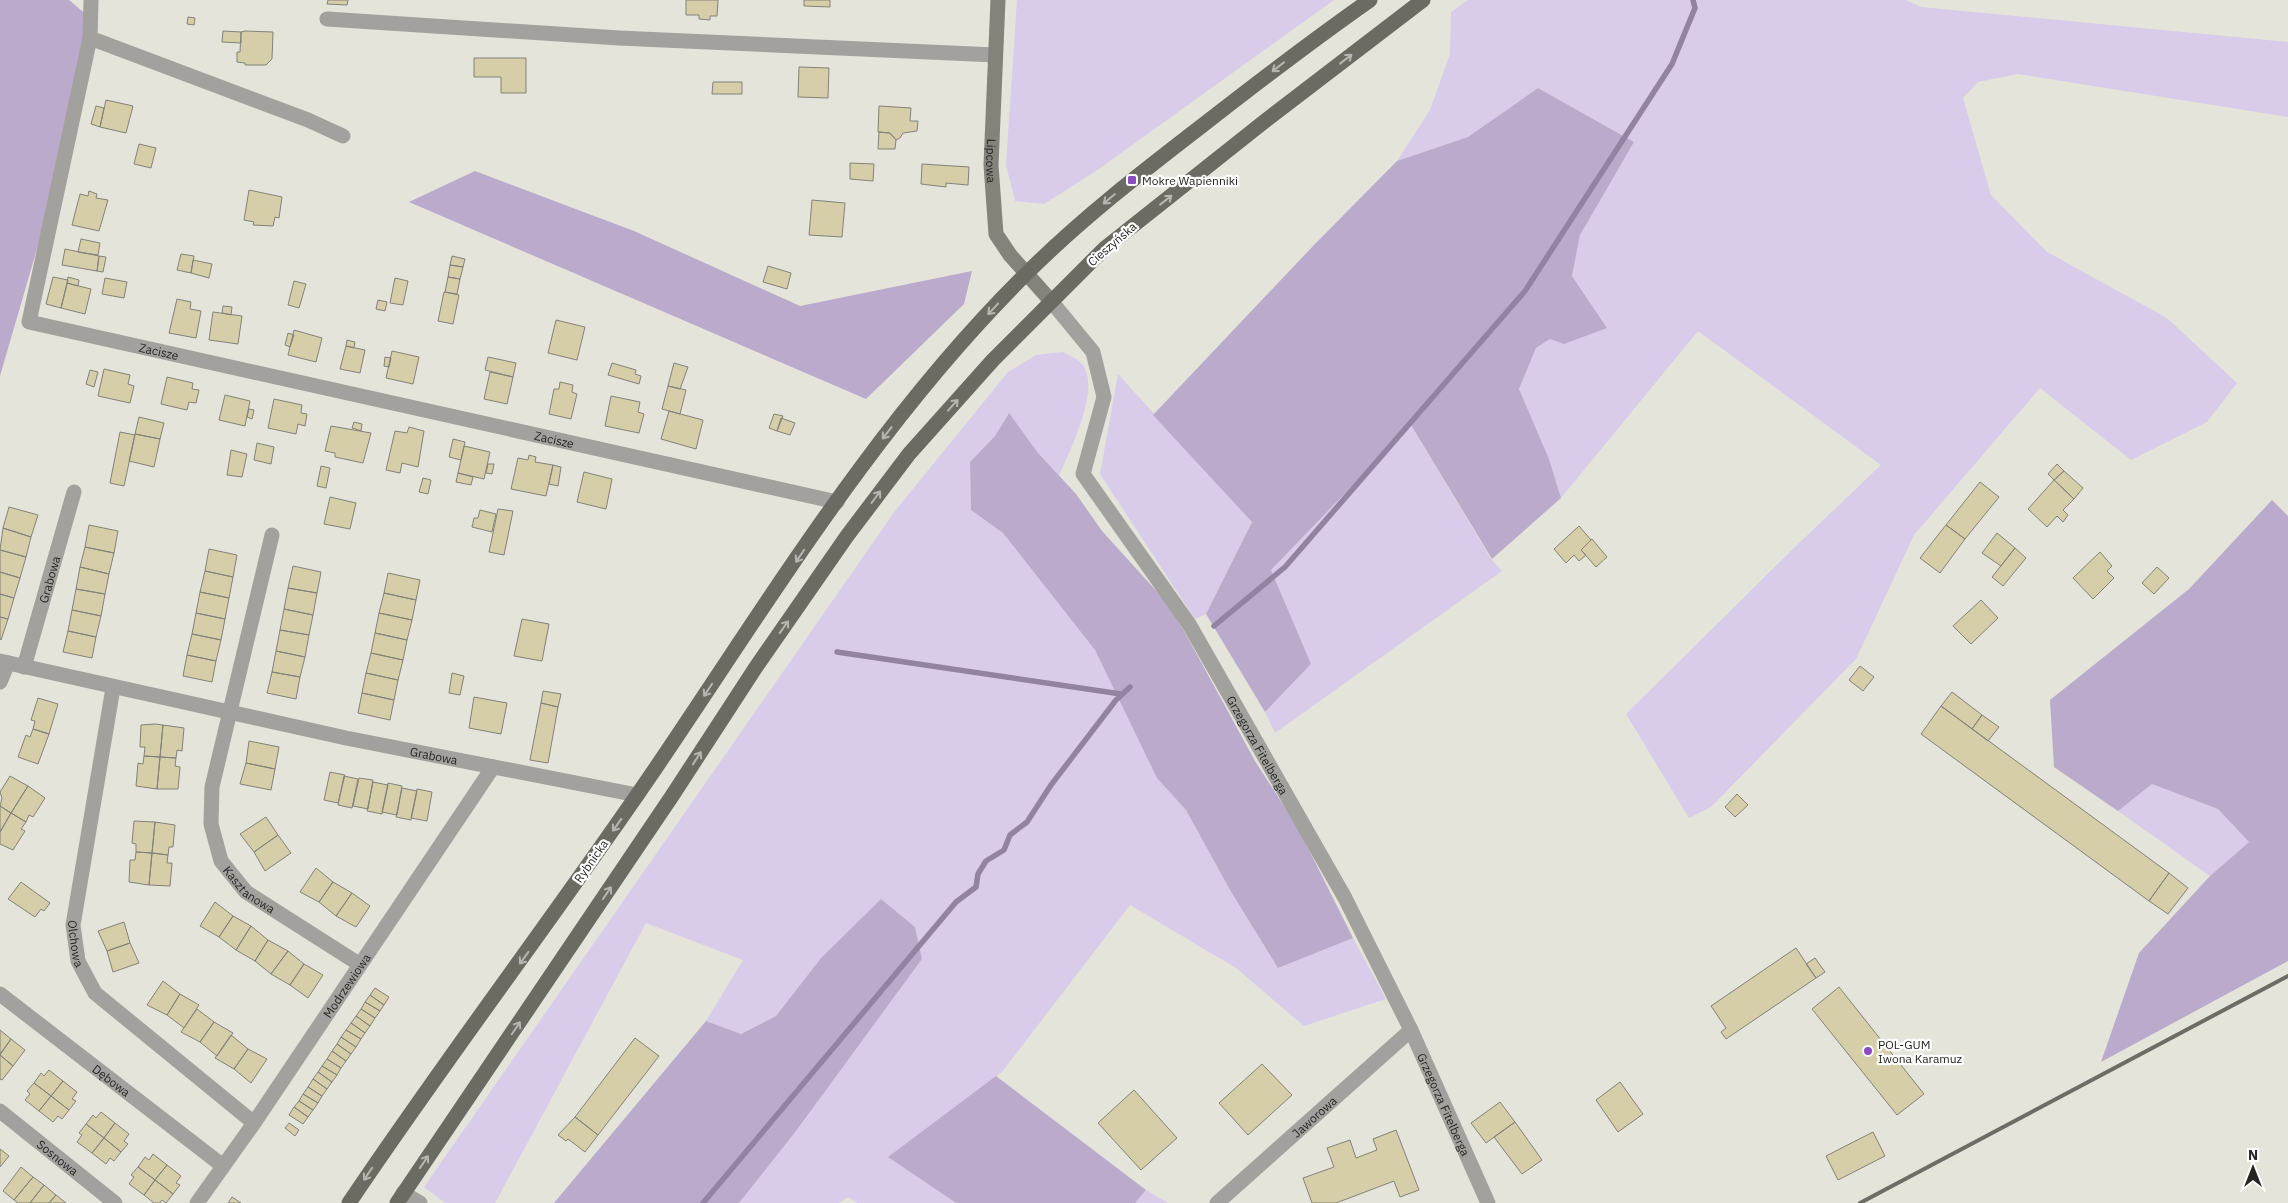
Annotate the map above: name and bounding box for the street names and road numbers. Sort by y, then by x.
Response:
street label: Lipcowa [983,138,1000,184]
street label: Cieszyńska [1085,218,1140,269]
street label: Zacisze [138,339,181,363]
street label: Zacisze [533,427,576,451]
street label: Grabowa [35,554,63,605]
street label: Grzegorza Fitelberga [1224,693,1292,797]
street label: Grabowa [409,743,460,767]
street label: Rybnicka [571,836,612,885]
street label: Kasztanowa [220,863,279,916]
street label: Olchowa [65,919,88,970]
street label: Modrzewiowa [319,950,374,1020]
street label: Grzegorza Fitelberga [1415,1050,1474,1159]
street label: Dębowa [90,1061,134,1100]
street label: Jaworowa [1289,1092,1340,1140]
street label: Sosnowa [34,1136,82,1179]

